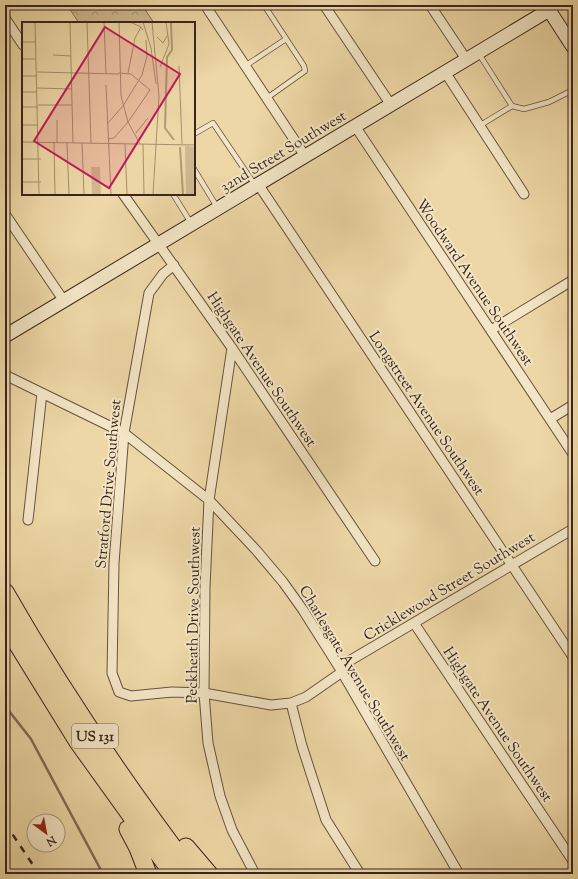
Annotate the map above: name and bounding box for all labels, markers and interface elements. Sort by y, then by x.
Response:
inset map [22,22,195,195]
street label: 32nd Street Southwest [217,106,351,198]
street label: Woodward Avenue Southwest [410,195,537,370]
street label: Highgate Avenue Southwest [201,288,321,452]
street label: Longstreet Avenue Southwest [363,328,489,500]
street label: Stratford Drive Southwest [92,399,127,570]
street label: Peckheath Drive Southwest [182,526,207,704]
street label: Cricklewood Street Southwest [360,528,539,647]
street label: Charlesgate Avenue Southwest [293,582,415,765]
street label: Highgate Avenue Southwest [437,643,557,807]
road number: US 131 [72,724,118,748]
north arrow [26,813,66,853]
text: N [43,831,60,850]

